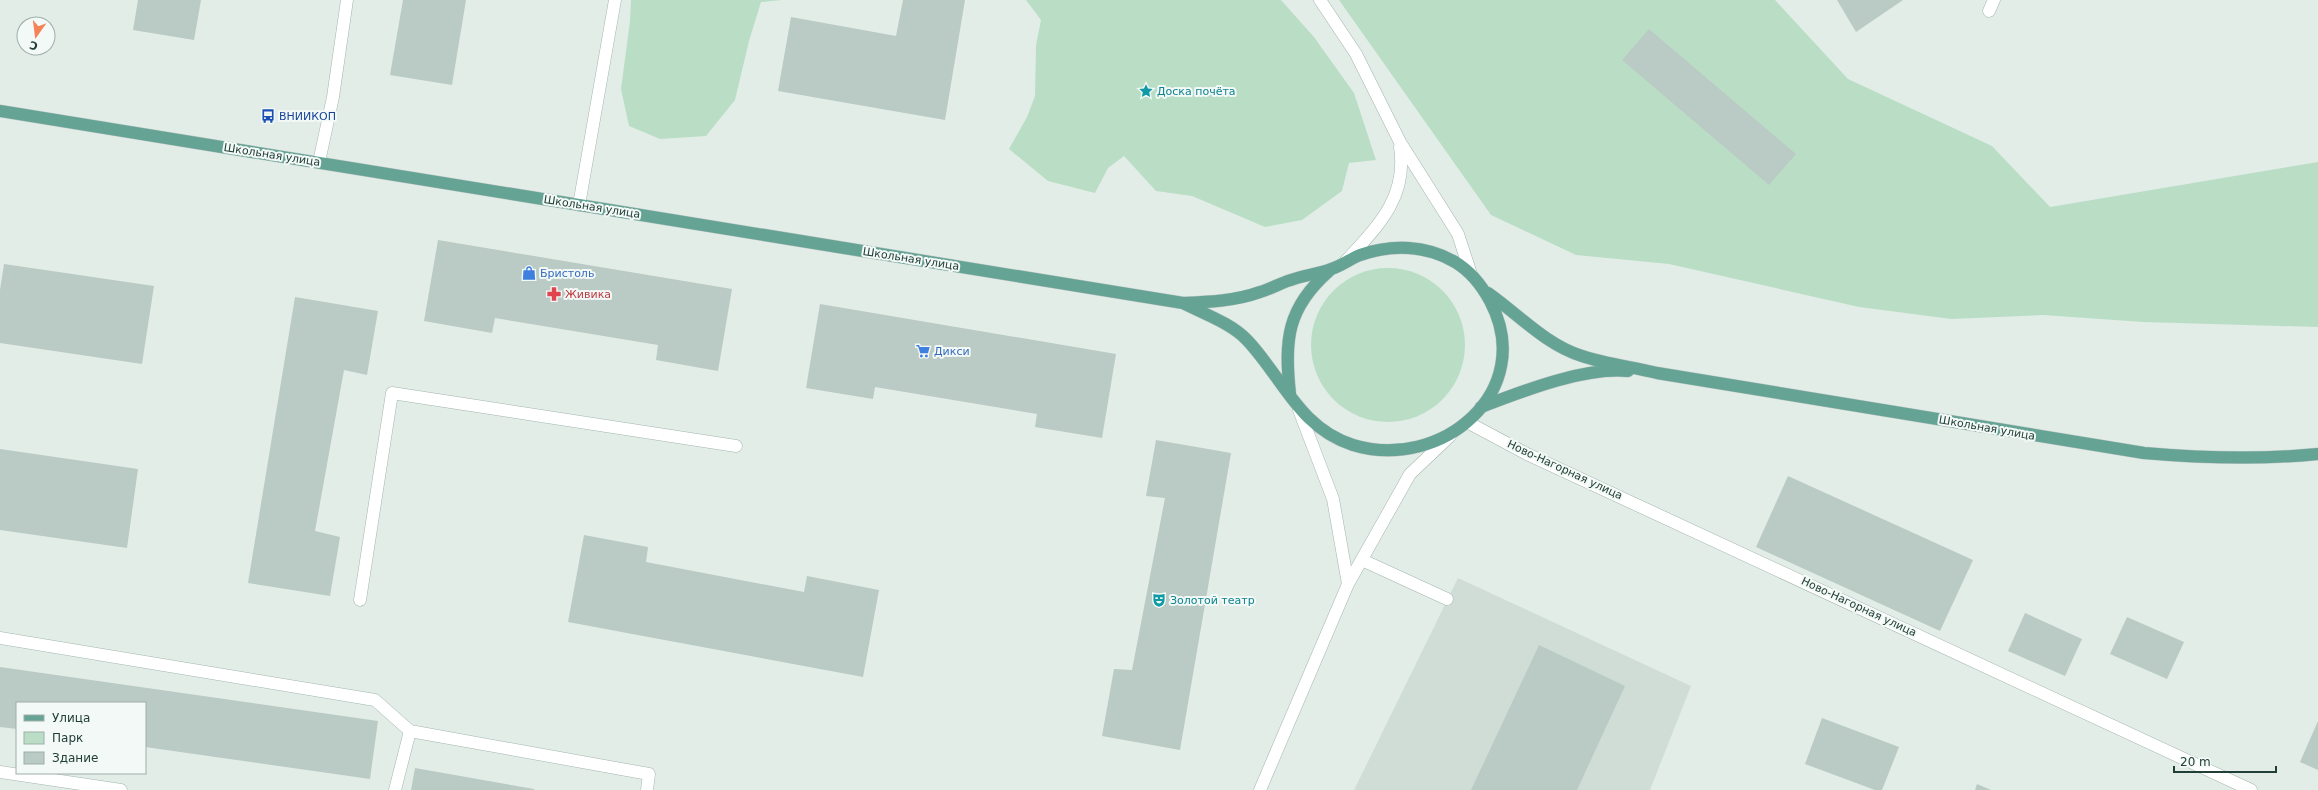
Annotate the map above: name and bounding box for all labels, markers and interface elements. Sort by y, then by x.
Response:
north arrow [16,16,56,56]
text: С [28,38,39,53]
place icon: Доска почёта [1138,83,1154,99]
place label: Доска почёта [1157,85,1236,98]
bus stop icon: ВНИИКОП [260,108,276,124]
place label: ВНИИКОП [279,110,336,123]
street label: Школьная улица [223,141,321,169]
street label: Школьная улица [543,193,641,221]
street label: Школьная улица [862,245,960,273]
shop icon: Бристоль [521,265,537,281]
place label: Бристоль [540,267,594,280]
pharmacy icon: Живика [546,286,562,302]
place label: Живика [565,288,611,301]
supermarket icon: Дикси [915,343,931,359]
place label: Дикси [934,345,970,358]
street label: Школьная улица [1938,413,2036,443]
street label: Ново-Нагорная улица [1505,438,1625,502]
street label: Ново-Нагорная улица [1799,575,1919,639]
theatre icon: Золотой театр [1151,592,1167,608]
place label: Золотой театр [1170,594,1255,607]
legend [16,702,146,774]
text: Улица [52,711,90,725]
text: Парк [52,731,83,745]
scale bar [2174,748,2276,774]
text: Здание [52,751,98,765]
text: 20 m [2180,755,2211,769]

